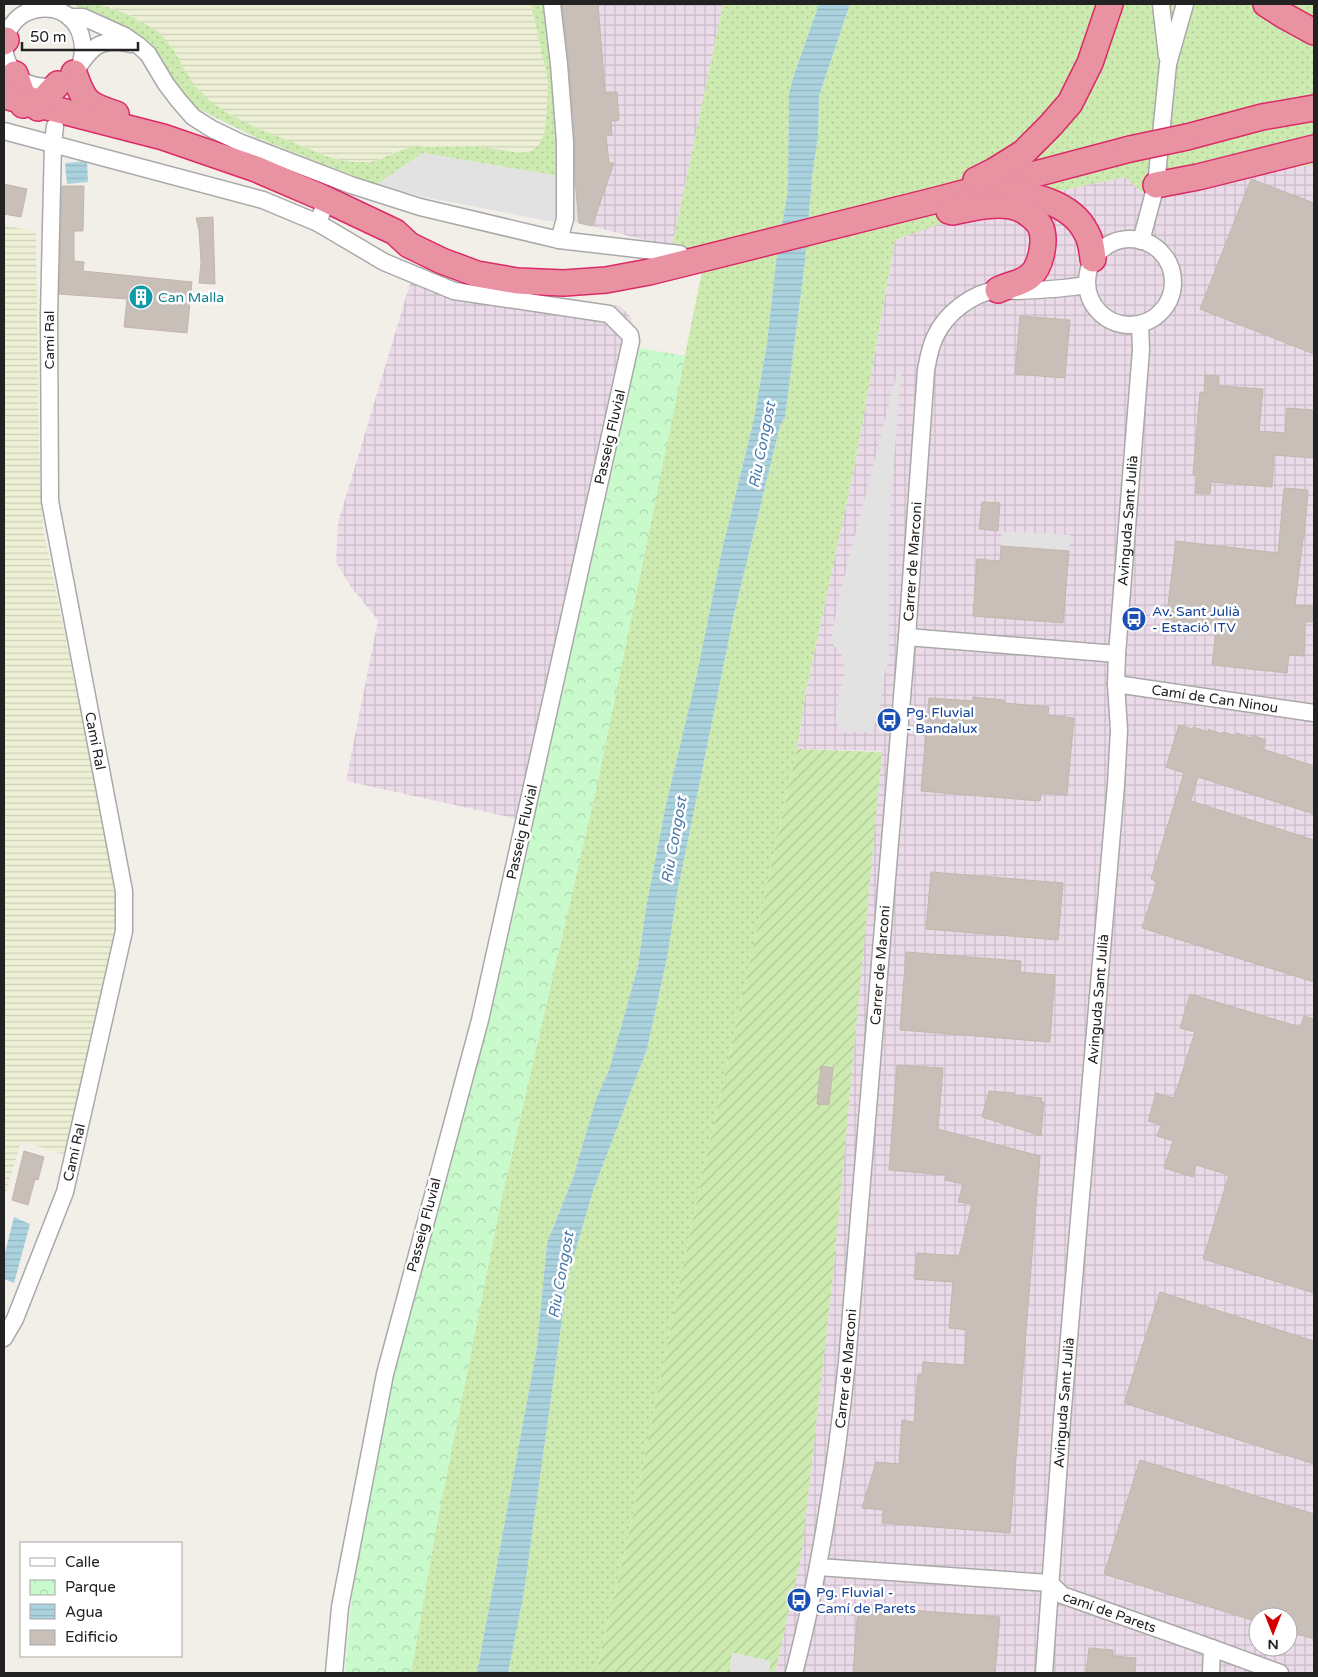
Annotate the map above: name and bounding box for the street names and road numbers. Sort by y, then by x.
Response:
street label: Camí Ral [41,311,58,369]
street label: Passeig Fluvial [591,388,629,486]
street label: Avinguda Sant Julià [1114,455,1141,586]
street label: Carrer de Marconi [900,501,925,622]
street label: Camí de Can Ninou [1150,681,1280,716]
street label: Camí Ral [81,710,109,772]
street label: Passeig Fluvial [503,783,541,881]
street label: Carrer de Marconi [866,905,893,1026]
street label: Avinguda Sant Julià [1084,933,1112,1065]
street label: Camí Ral [59,1122,89,1183]
street label: Passeig Fluvial [403,1176,445,1274]
street label: Carrer de Marconi [831,1308,860,1429]
street label: Avinguda Sant Julià [1050,1337,1077,1469]
street label: camí de Parets [1061,1587,1159,1636]

